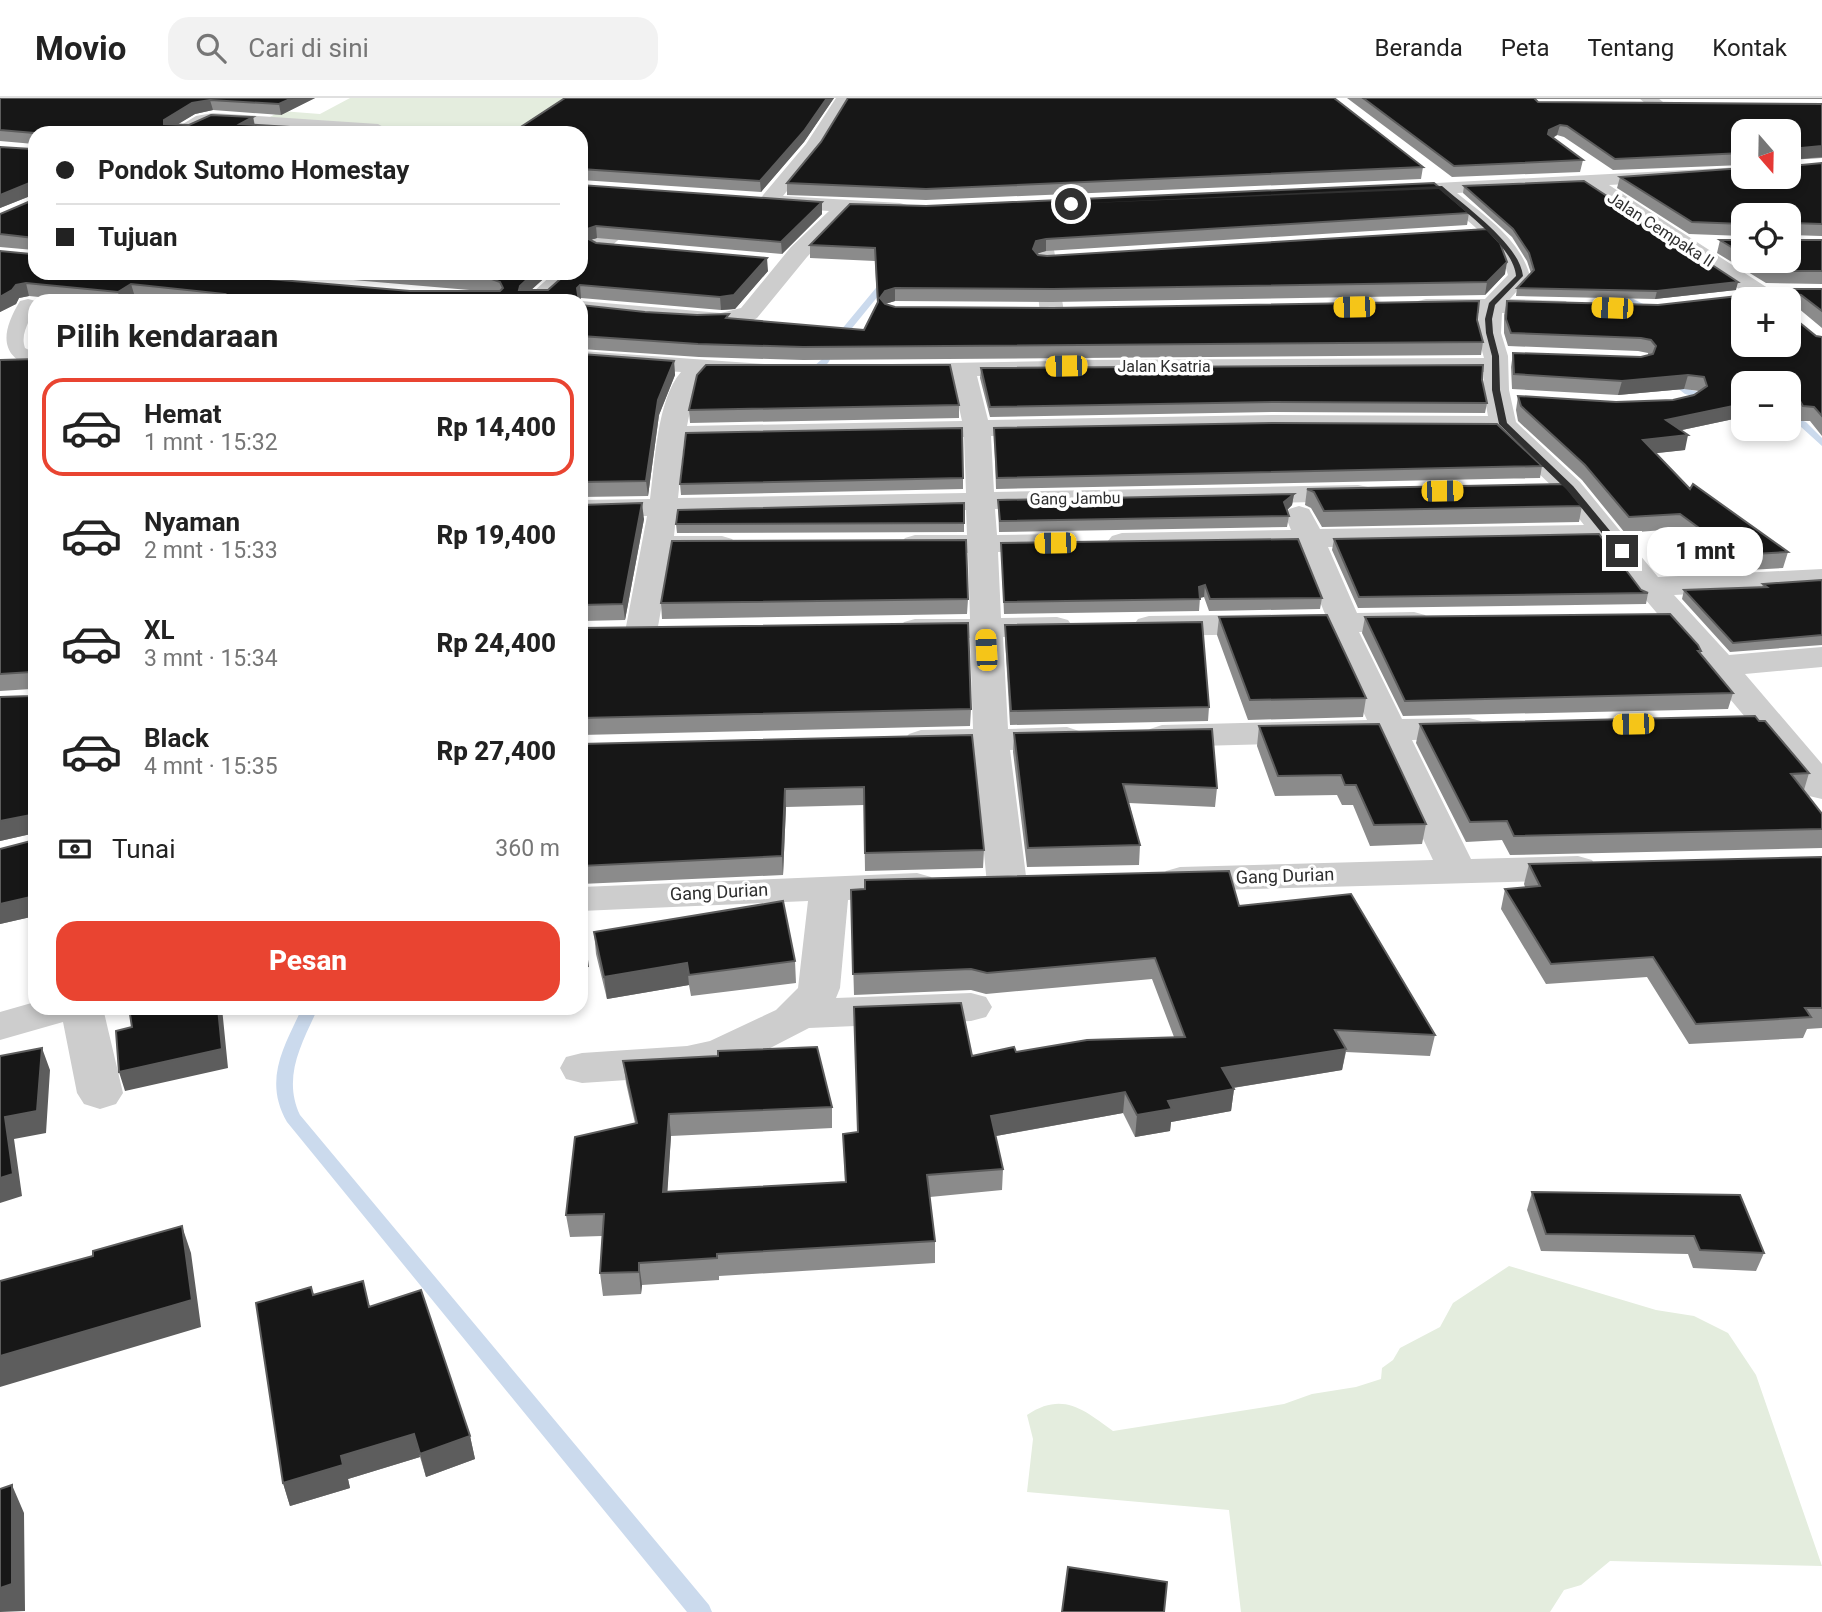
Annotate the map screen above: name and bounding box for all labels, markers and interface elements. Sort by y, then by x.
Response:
search box [168,17,658,80]
text: Movio [35,29,126,68]
icon: search [192,29,230,67]
text: Cari di sini [248,33,369,63]
text: Beranda [1375,34,1463,62]
text: Peta [1501,34,1549,62]
text: Tentang [1587,34,1674,62]
text: Kontak [1712,34,1787,62]
north arrow [1731,119,1801,189]
map controls [1731,119,1801,441]
text: Pondok Sutomo Homestay [98,155,409,185]
route start [1055,188,1087,220]
street label: Jalan Cempaka II [1604,188,1717,271]
button: locate [1731,203,1801,273]
text: Tujuan [98,222,178,252]
button: + [1731,287,1801,357]
car [1333,296,1376,318]
car [1591,297,1634,319]
text: Pilih kendaraan [56,317,278,355]
car [1045,355,1088,377]
street label: Jalan Ksatria [1117,357,1211,376]
button: − [1731,371,1801,441]
icon: car [60,396,123,459]
text: Hemat [144,399,222,429]
text: Rp 14,400 [436,412,556,442]
text: 1 mnt · 15:32 [144,429,278,456]
car [1421,480,1464,502]
street label: Gang Jambu [1029,488,1121,509]
icon: car [60,504,123,567]
text: Nyaman [144,507,240,537]
text: Rp 19,400 [436,520,556,550]
callout: 1 mnt [1646,526,1762,575]
car [1034,532,1077,554]
route end [1606,535,1638,567]
text: 2 mnt · 15:33 [144,537,278,564]
text: 1 mnt [1675,538,1735,565]
icon: car [60,612,123,675]
text: XL [144,615,175,645]
text: Rp 24,400 [436,628,556,658]
car [975,628,998,672]
text: 3 mnt · 15:34 [144,645,278,672]
car [1612,713,1655,735]
icon: car [60,720,123,783]
text: Black [144,723,209,753]
text: Rp 27,400 [436,736,556,766]
text: 4 mnt · 15:35 [144,753,278,780]
icon: cash [56,830,94,868]
text: Tunai [112,834,175,864]
text: 360 m [495,835,560,862]
street label: Gang Durian [1235,863,1335,888]
street label: Gang Durian [669,878,769,905]
button: Pesan [56,921,560,1001]

